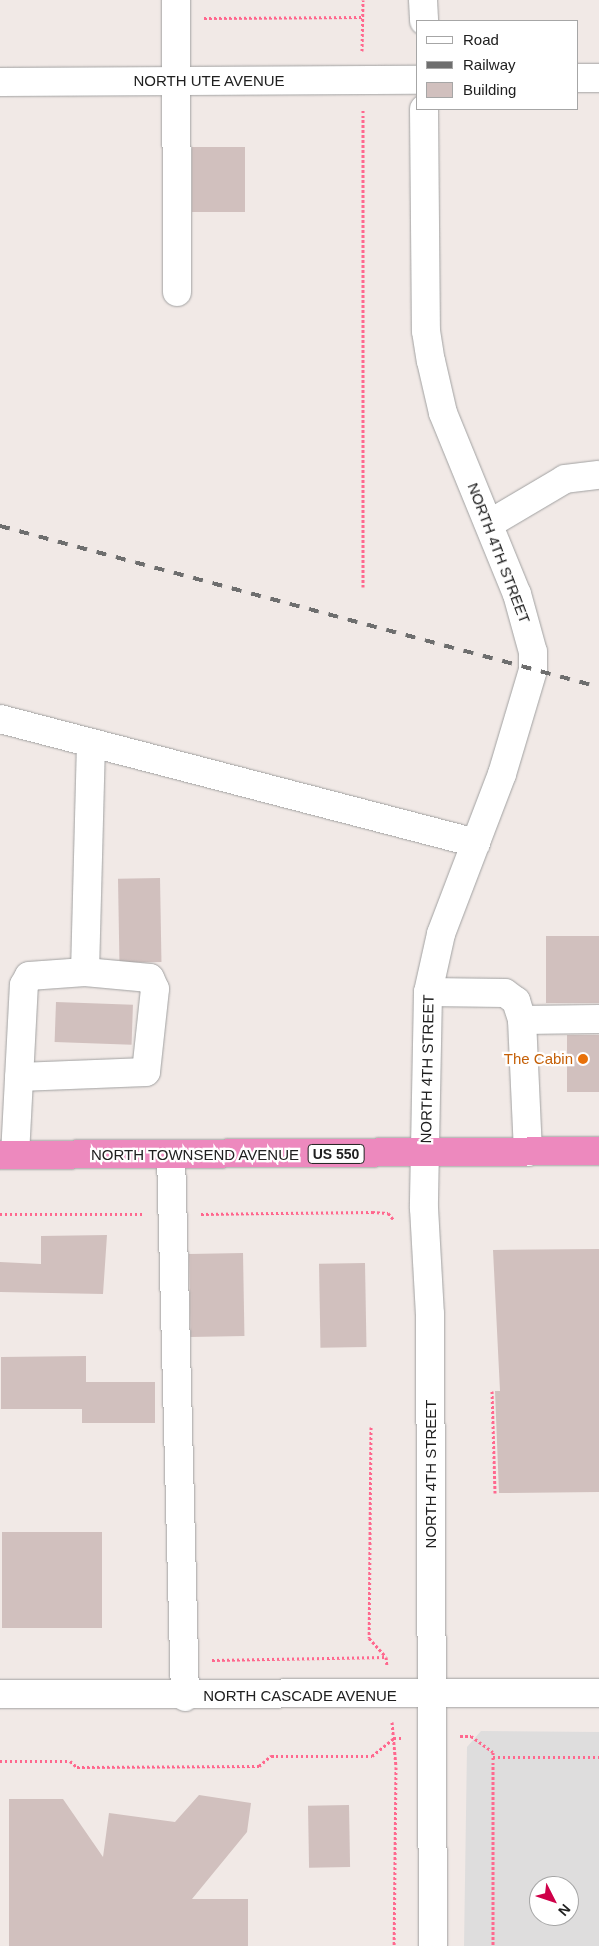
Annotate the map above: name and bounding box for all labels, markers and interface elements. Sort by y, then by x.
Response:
legend [416,20,579,110]
text: Road [463,31,499,48]
text: Railway [463,56,516,73]
street label: NORTH UTE AVENUE [133,72,285,90]
text: Building [463,81,516,98]
street label: NORTH 4TH STREET [464,480,534,626]
street label: NORTH 4TH STREET [417,994,437,1144]
place label: The Cabin [504,1050,573,1068]
marker: The Cabin [577,1053,589,1065]
road number: US 550 [307,1142,365,1166]
street label: NORTH TOWNSEND AVENUE [90,1146,300,1164]
street label: NORTH 4TH STREET [422,1400,440,1548]
street label: NORTH CASCADE AVENUE [203,1687,397,1705]
north arrow [529,1876,579,1926]
text: N [555,1901,574,1919]

